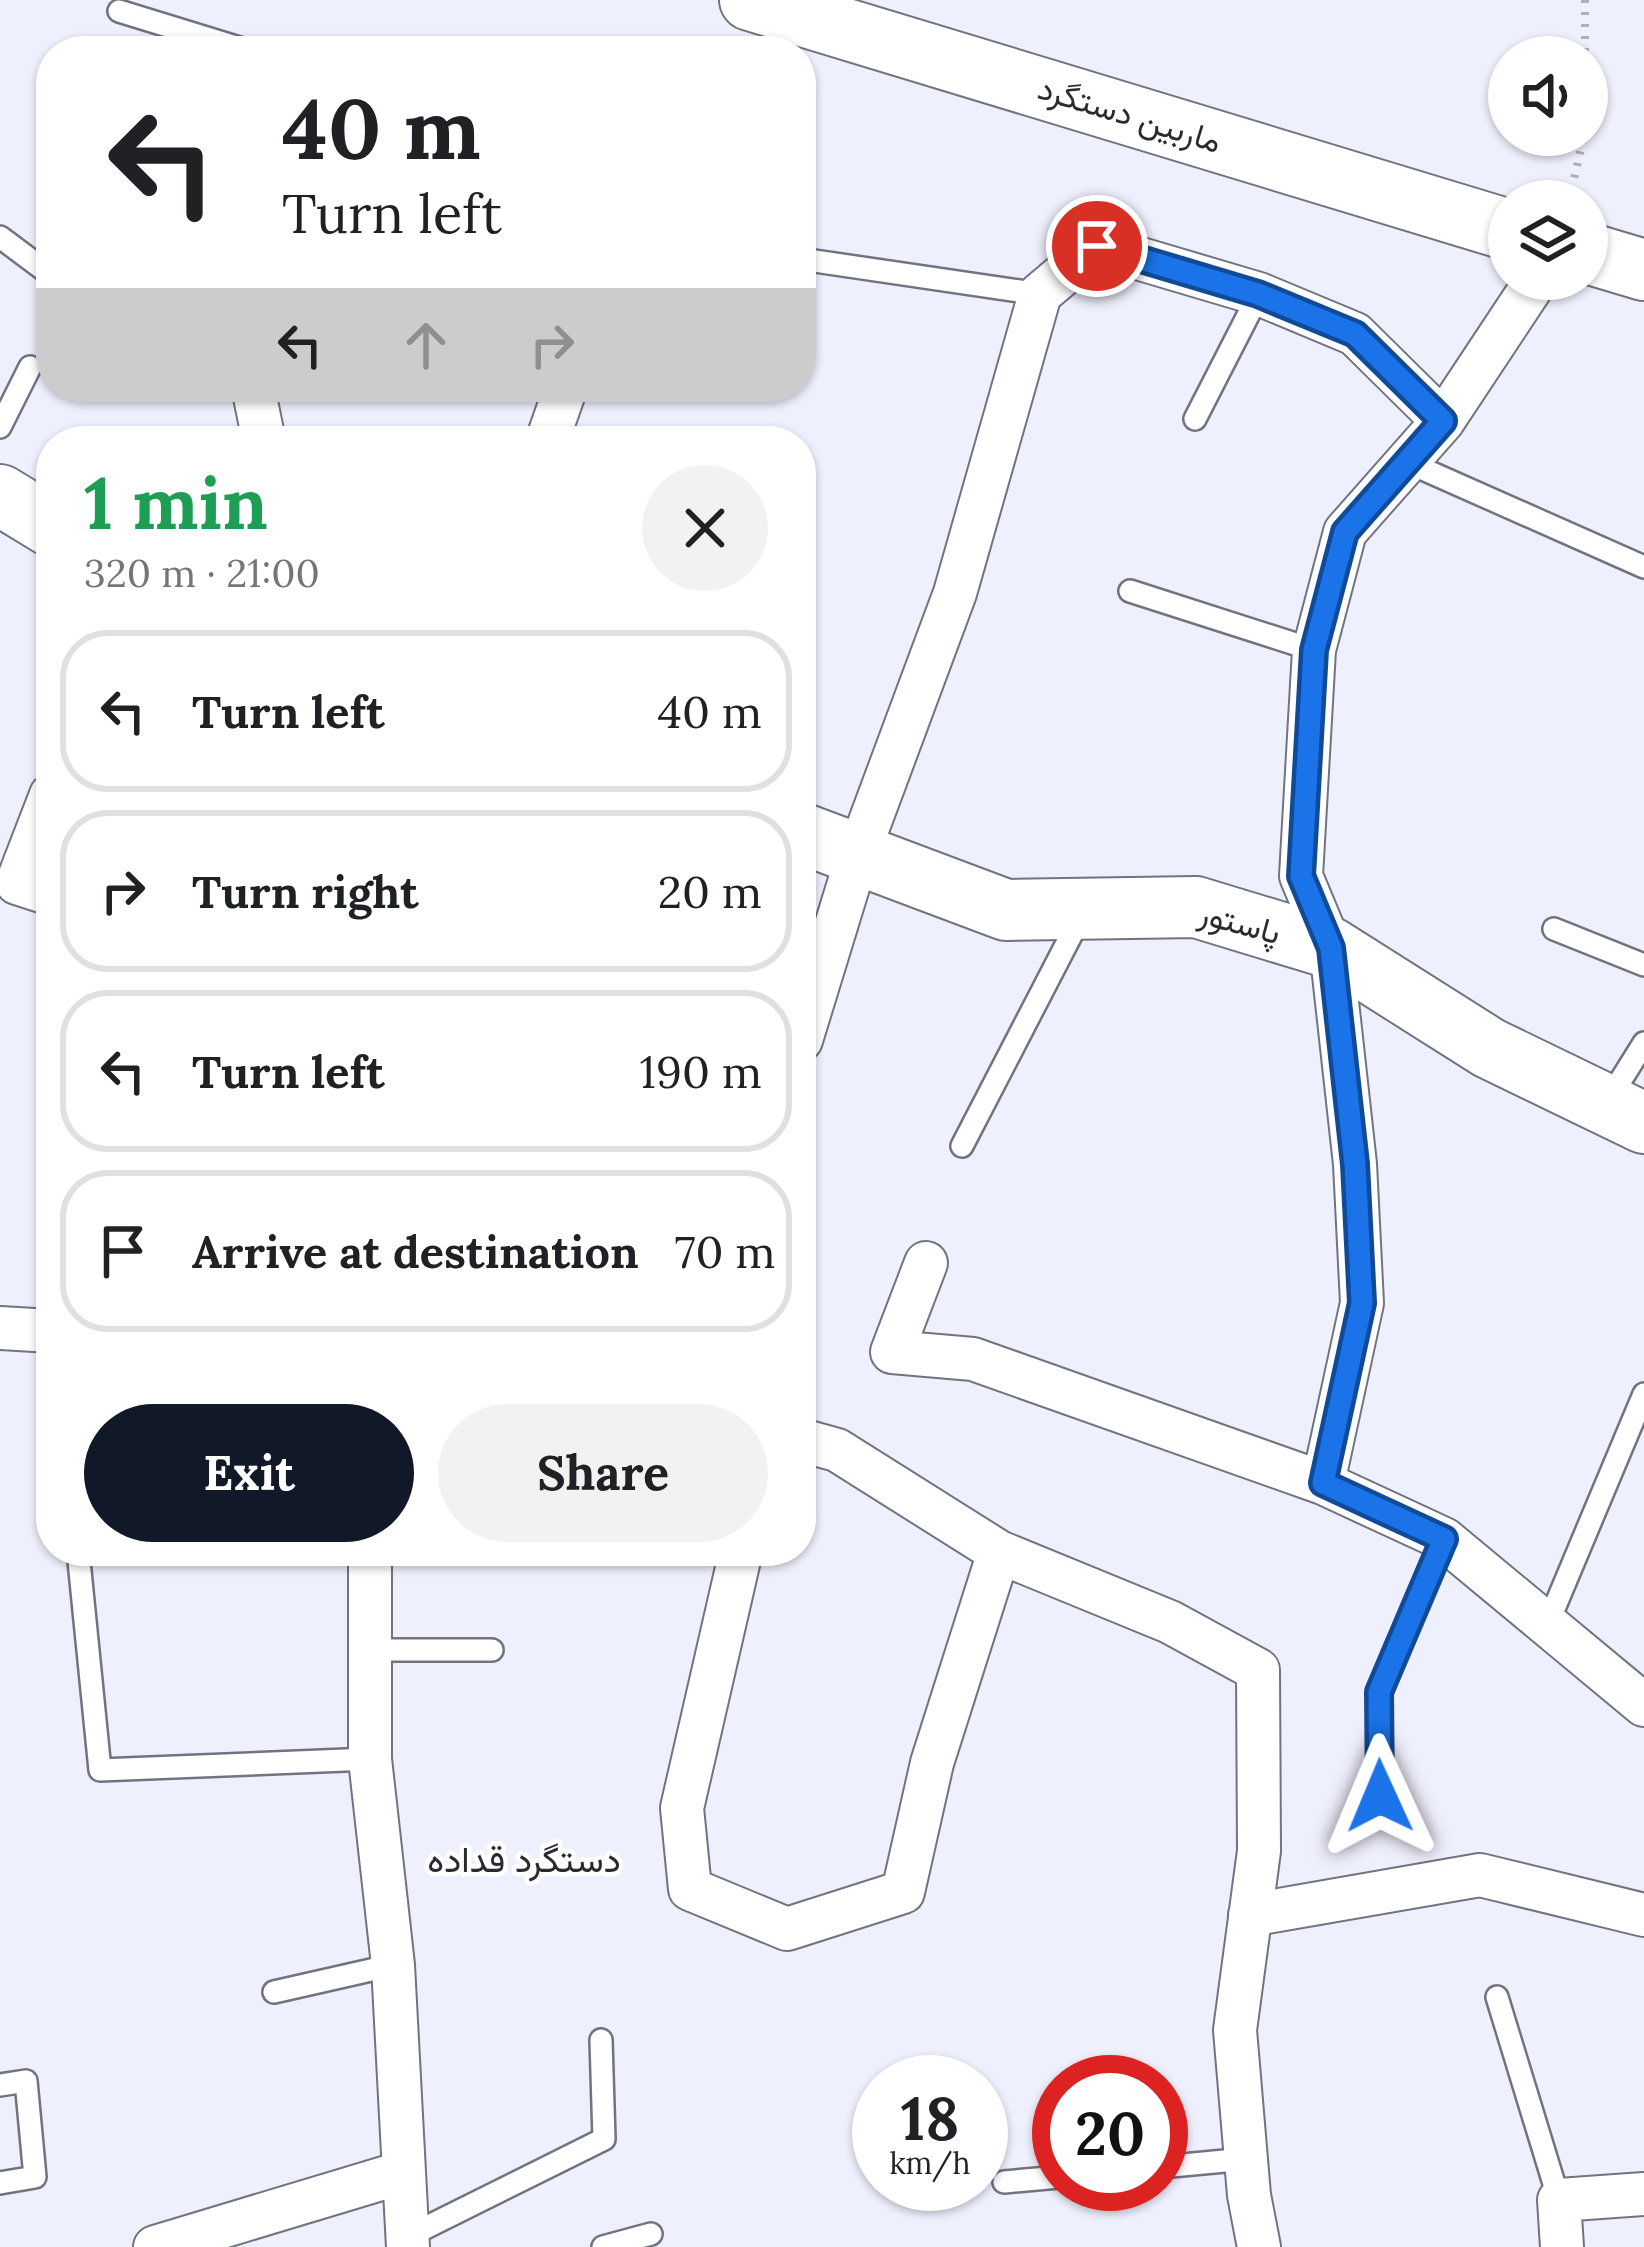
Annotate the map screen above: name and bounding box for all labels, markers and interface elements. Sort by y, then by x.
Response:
map controls [1488,36,1608,300]
button: sound [1488,36,1608,156]
street label: ماربین دستگرد [1033,66,1227,162]
text: 40 m [282,74,481,182]
icon: left [84,84,240,240]
text: Turn left [282,179,502,248]
button: layers [1488,180,1608,300]
pin [1046,195,1148,297]
icon: arrive [1064,213,1130,279]
icon: left [267,312,333,378]
icon: ahead [393,312,459,378]
icon: right [519,312,585,378]
text: 1 min [84,457,268,549]
button: close [642,465,768,591]
text: 320 m · 21:00 [84,548,320,598]
icon: left [90,678,156,744]
text: Turn left [192,683,385,740]
text: 40 m [658,683,762,740]
icon: right [90,858,156,924]
text: Turn right [192,863,419,920]
text: 20 m [658,863,762,920]
street label: پاستور [1193,891,1285,955]
icon: left [90,1038,156,1104]
text: Turn left [192,1043,385,1100]
text: 190 m [640,1043,762,1100]
icon: arrive [90,1218,156,1284]
text: Arrive at destination [192,1223,639,1280]
text: 70 m [675,1223,775,1280]
button: Exit [84,1404,414,1542]
button: Share [438,1404,768,1542]
position arrow [1317,1733,1443,1859]
district label: دستگرد قداده [427,1836,621,1882]
speed limit sign: 20 [1032,2055,1188,2211]
text: 18 [901,2080,959,2156]
text: km/h [889,2144,971,2182]

